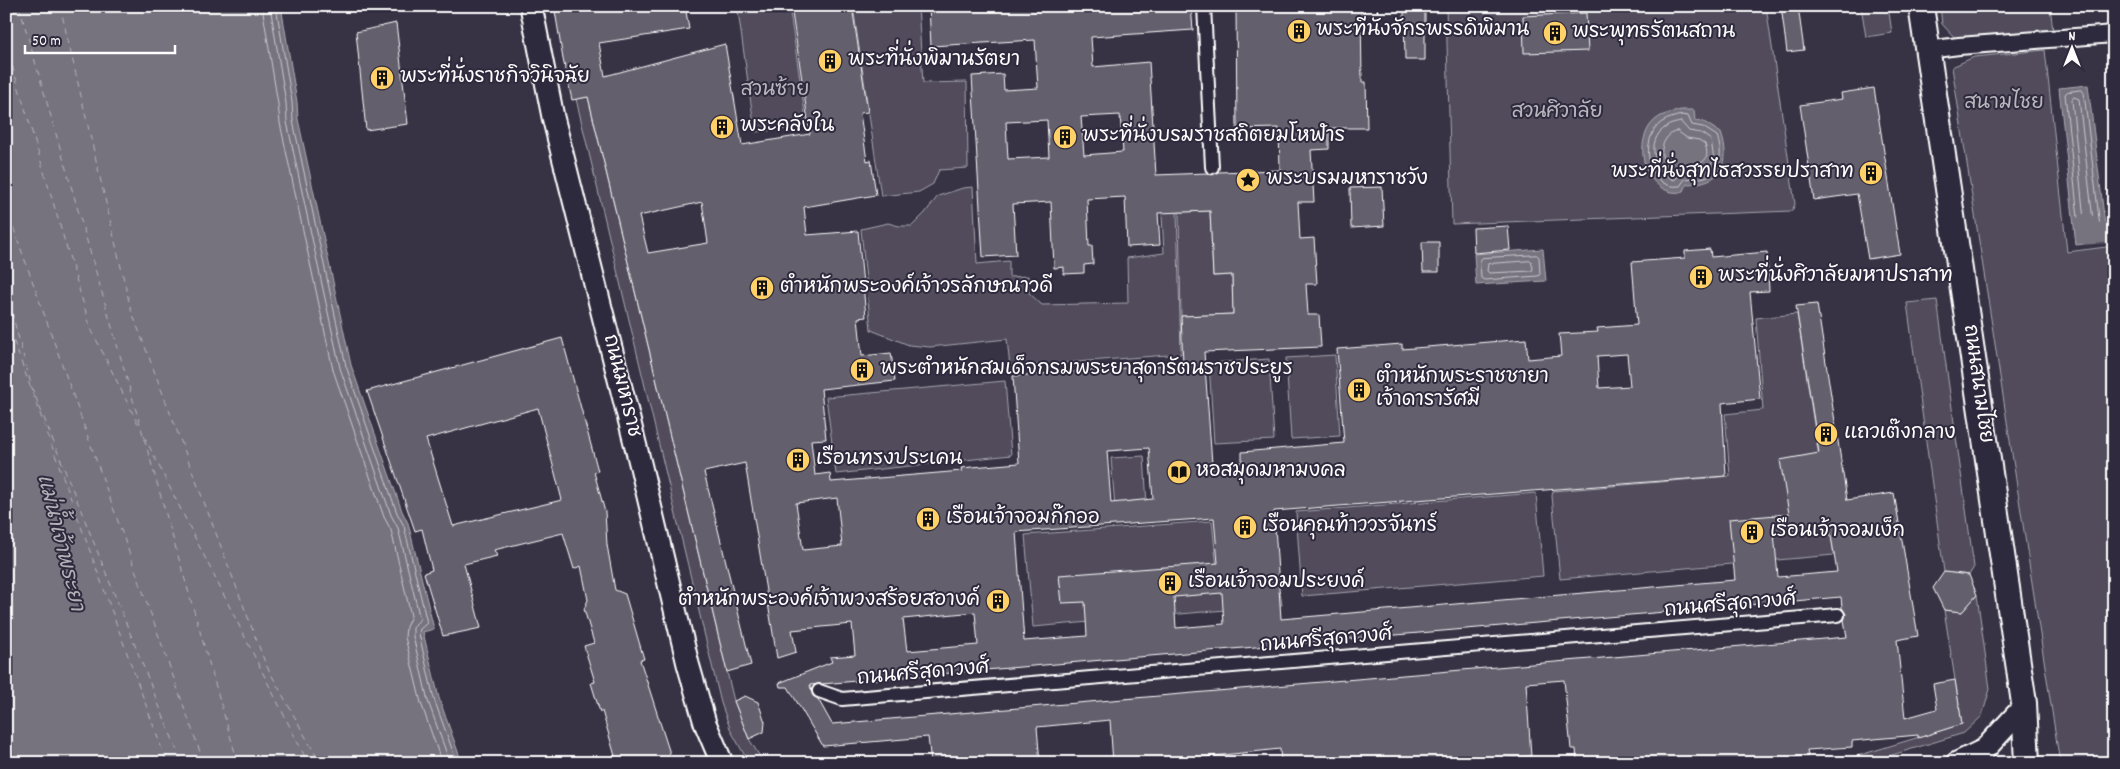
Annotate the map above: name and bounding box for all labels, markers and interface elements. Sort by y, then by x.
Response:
place label: พระที่นั่งจักรพรรดิพิมาน [1316,9,1529,45]
building icon: พระที่นั่งจักรพรรดิพิมาน [1286,18,1312,44]
place label: พระพุทธรัตนสถาน [1572,19,1736,47]
building icon: พระพุทธรัตนสถาน [1542,20,1568,46]
scale bar [25,22,175,54]
north arrow [2048,22,2098,72]
text: N [2069,27,2076,47]
text: 50 m [32,31,61,53]
place label: พระที่นั่งพิมานรัตยา [848,39,1020,75]
building icon: พระที่นั่งพิมานรัตยา [817,48,843,74]
place label: พระที่นั่งราชกิจวินิจฉัย [400,56,590,92]
building icon: พระที่นั่งราชกิจวินิจฉัย [369,65,395,91]
park label: สวนซ้าย [741,75,809,105]
park label: สนามไชย [1964,88,2044,118]
park label: สวนศิวาลัย [1511,98,1603,127]
place label: พระคลังใน [740,111,834,141]
building icon: พระคลังใน [709,114,735,140]
place label: พระที่นั่งบรมราชสถิตยมโหฬาร [1082,115,1345,151]
building icon: พระที่นั่งบรมราชสถิตยมโหฬาร [1052,124,1078,150]
place label: พระที่นั่งสุทไธสวรรยปราสาท [1611,151,1854,187]
building icon: พระที่นั่งสุทไธสวรรยปราสาท [1858,160,1884,186]
place label: พระบรมมหาราชวัง [1266,166,1428,194]
place icon: พระบรมมหาราชวัง [1235,167,1261,193]
place label: พระที่นั่งศิวาลัยมหาปราสาท [1718,255,1953,291]
building icon: พระที่นั่งศิวาลัยมหาปราสาท [1688,264,1714,290]
place label: ตำหนักพระองค์เจ้าวรลักษณาวดี [780,272,1053,302]
building icon: ตำหนักพระองค์เจ้าวรลักษณาวดี [749,275,775,301]
street label: ถนนสนามไชย [1955,323,2001,445]
street label: ถนนมหาราช [595,332,647,441]
place label: พระตำหนักสมเด็จกรมพระยาสุดารัตนราชประยูร [880,354,1293,384]
building icon: พระตำหนักสมเด็จกรมพระยาสุดารัตนราชประยูร [849,357,875,383]
place label: ตำหนักพระราชชายา เจ้าดารารัศมี [1376,362,1549,415]
building icon: ตำหนักพระราชชายา เจ้าดารารัศมี [1346,377,1372,403]
place label: แถวเต๊งกลาง [1844,418,1956,448]
building icon: แถวเต๊งกลาง [1813,421,1839,447]
place label: เรือนทรงประเคน [816,445,962,474]
building icon: เรือนทรงประเคน [785,447,811,473]
place label: หอสมุดมหามงคล [1196,458,1346,486]
library icon: หอสมุดมหามงคล [1166,459,1192,485]
water label: แม่น้ำเจ้าพระยา [28,470,99,616]
place label: เรือนเจ้าจอมก๊กออ [946,503,1100,533]
building icon: เรือนเจ้าจอมก๊กออ [915,506,941,532]
place label: เรือนคุณท้าววรจันทร์ [1262,511,1438,541]
building icon: เรือนคุณท้าววรจันทร์ [1232,514,1258,540]
place label: เรือนเจ้าจอมเง็ก [1770,516,1905,546]
building icon: เรือนเจ้าจอมเง็ก [1739,519,1765,545]
place label: เรือนเจ้าจอมประยงค์ [1188,567,1365,597]
building icon: เรือนเจ้าจอมประยงค์ [1157,570,1183,596]
street label: ถนนศรีสุดาวงศ์ [1663,584,1799,626]
place label: ตำหนักพระองค์เจ้าพวงสร้อยสอางค์ [678,585,980,615]
building icon: ตำหนักพระองค์เจ้าพวงสร้อยสอางค์ [985,588,1011,614]
street label: ถนนศรีสุดาวงศ์ [1259,619,1395,661]
street label: ถนนศรีสุดาวงศ์ [856,652,992,694]

